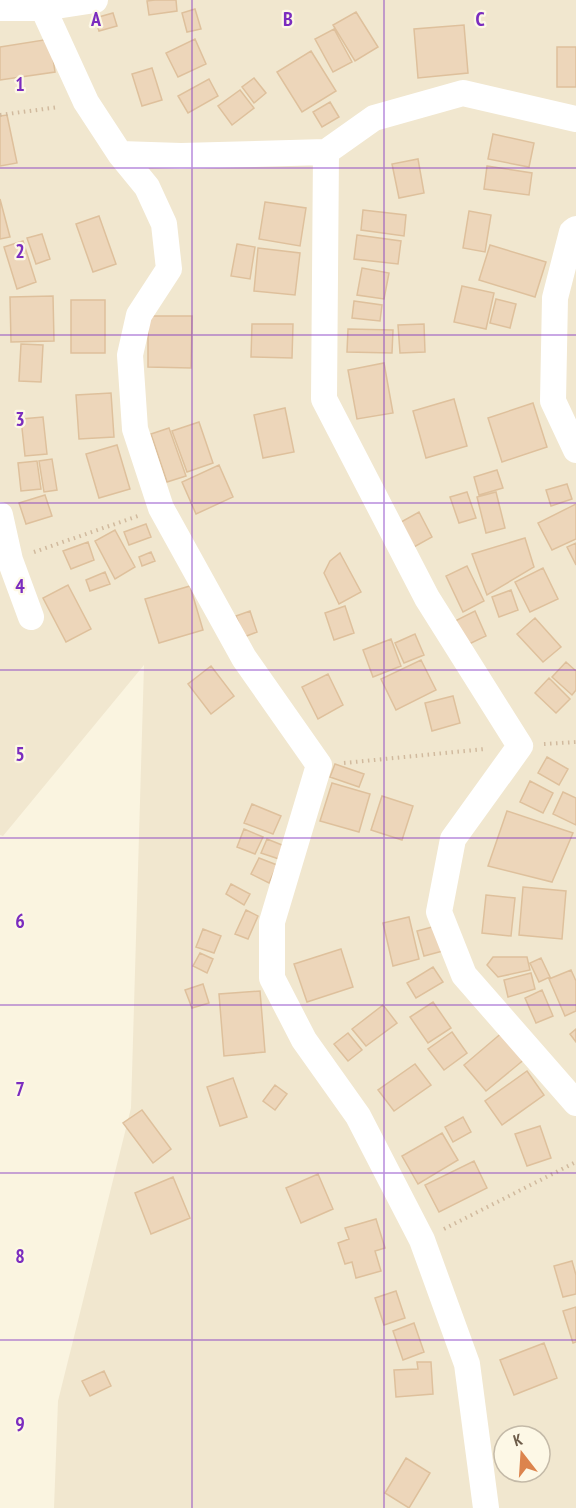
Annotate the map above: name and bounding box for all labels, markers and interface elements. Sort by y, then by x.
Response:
text: A [90,6,102,32]
text: B [283,6,293,32]
text: C [475,6,485,32]
text: 1 [15,71,25,97]
text: 2 [15,238,25,264]
text: 3 [15,406,25,432]
text: 4 [15,573,25,599]
text: 5 [15,741,25,767]
text: 6 [15,908,25,934]
text: 7 [15,1076,25,1102]
text: 8 [15,1243,25,1269]
text: 9 [15,1411,25,1437]
north arrow [492,1424,552,1484]
text: K [511,1429,525,1450]

